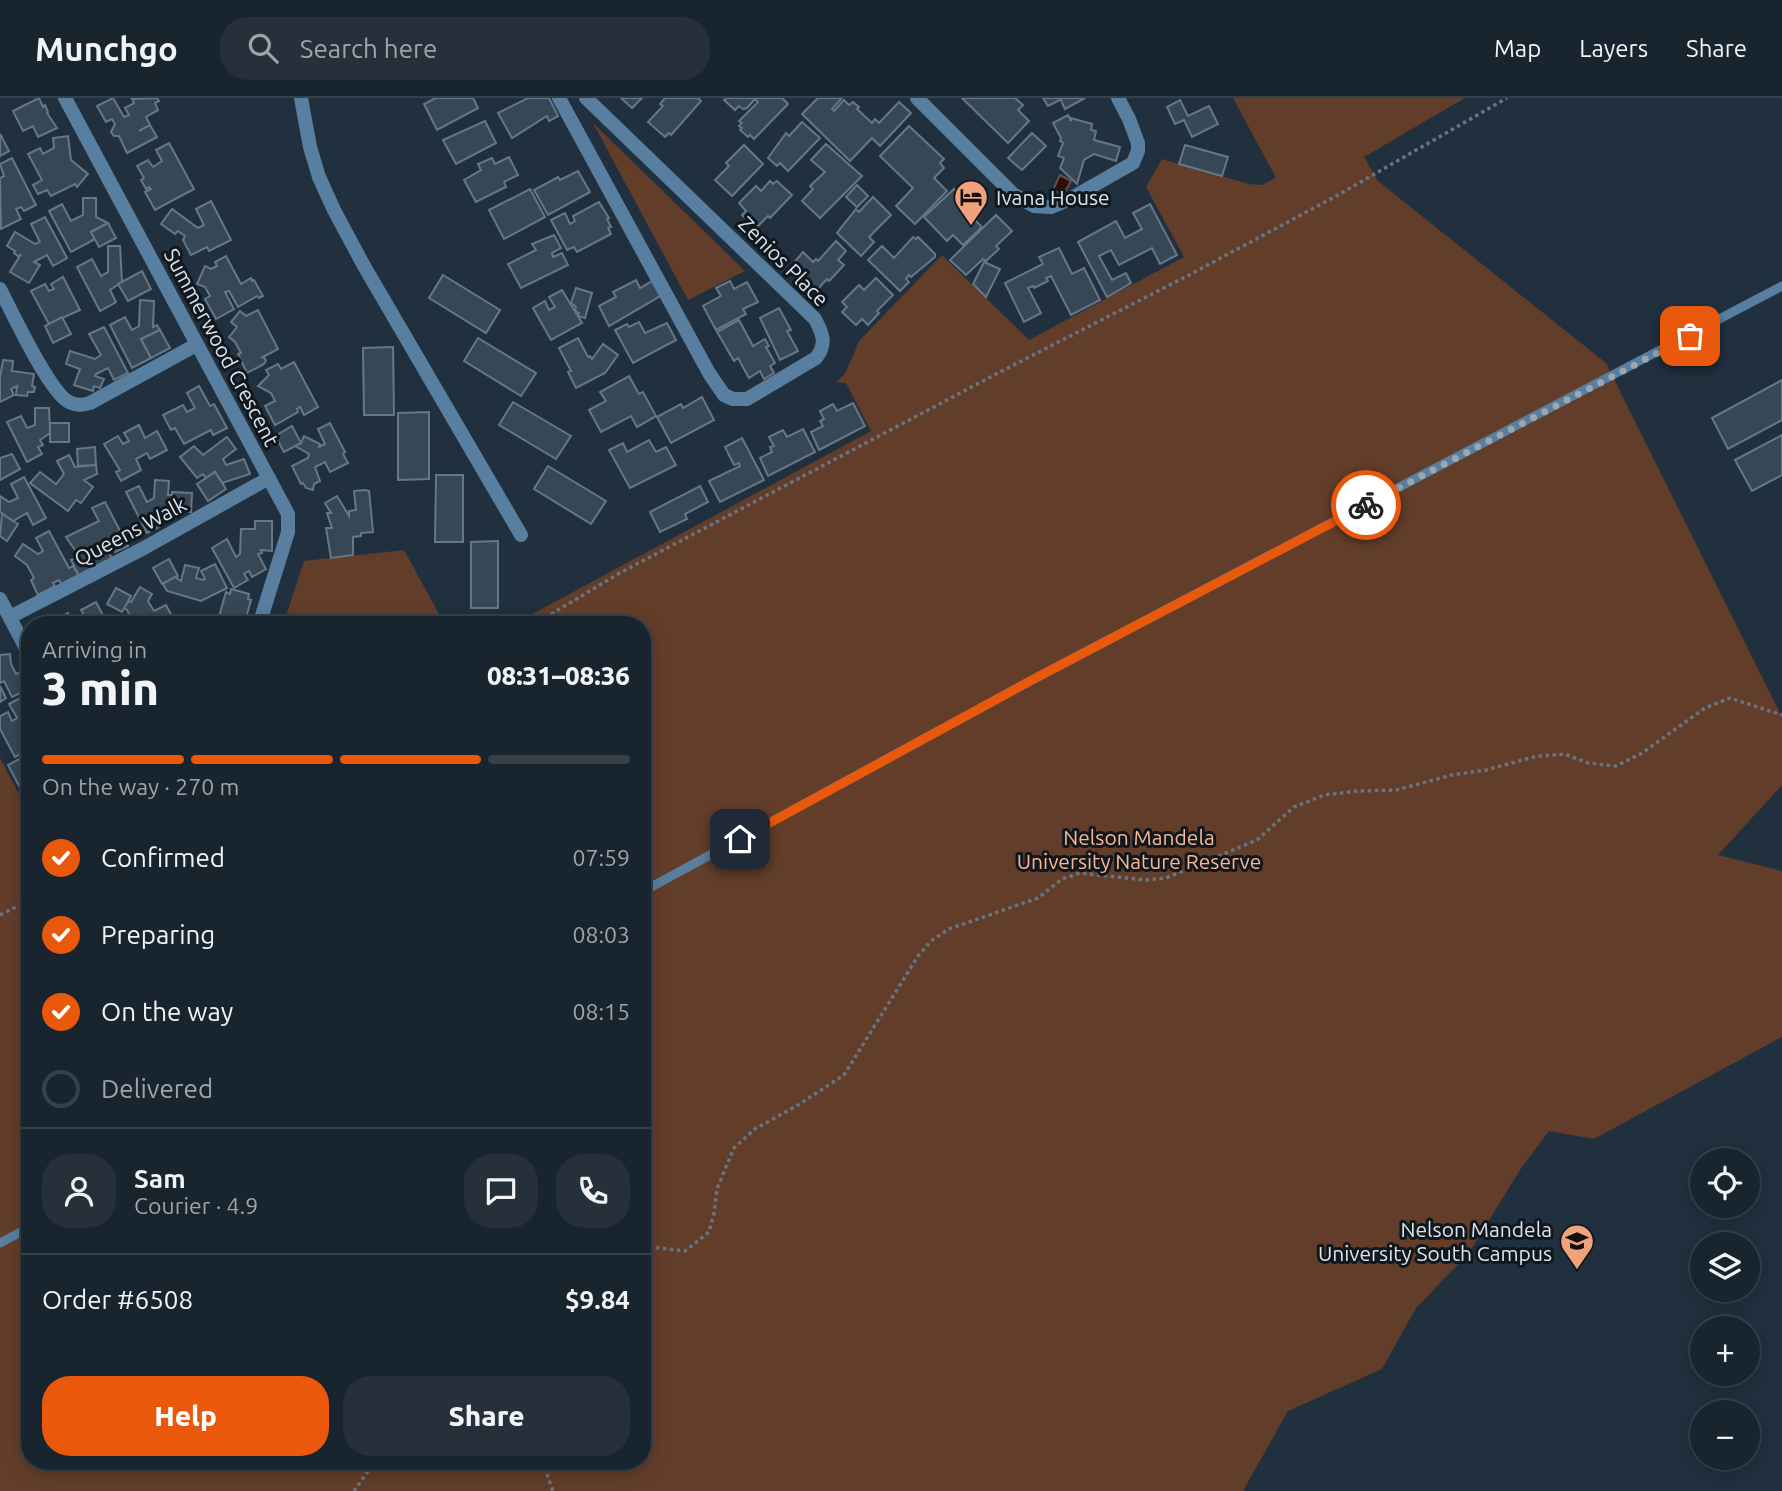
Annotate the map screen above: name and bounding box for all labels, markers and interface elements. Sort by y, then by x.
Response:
search box [220,17,710,80]
icon: search [244,29,282,67]
text: Munchgo [35,30,178,67]
text: Search here [300,34,437,63]
text: Map [1494,35,1541,62]
text: Layers [1579,35,1648,62]
text: Share [1686,35,1747,62]
hotel icon: Ivana House [952,178,990,227]
place label: Ivana House [996,185,1110,209]
street label: Zenios Place [734,211,834,311]
street label: Summerwood Crescent [160,244,284,450]
pin [1660,306,1720,366]
icon: bag [1671,317,1709,355]
courier [1331,470,1401,540]
icon: bike [1347,486,1385,524]
street label: Queens Walk [70,491,190,571]
text: Arriving in [42,637,147,662]
text: 08:31–08:36 [487,661,630,690]
text: 3 min [42,662,159,714]
text: On the way · 270 m [42,774,239,799]
pin [710,809,770,869]
icon: home [721,820,759,858]
park label: Nelson Mandela University Nature Reserve [1017,825,1261,873]
icon: check [42,839,80,877]
text: Confirmed [101,843,225,872]
text: 07:59 [572,845,630,870]
icon: check [42,916,80,954]
text: Preparing [101,920,215,949]
text: 08:03 [572,922,630,947]
icon: check [42,993,80,1031]
text: On the way [101,997,233,1026]
text: 08:15 [572,999,630,1024]
text: Delivered [101,1074,213,1103]
map controls [1690,1148,1760,1470]
button: locate [1690,1148,1760,1218]
button: person [42,1154,116,1228]
button: chat [464,1154,538,1228]
button: phone [556,1154,630,1228]
text: Sam [134,1164,186,1193]
text: Courier · 4.9 [134,1193,258,1218]
place label: Nelson Mandela University South Campus [1318,1217,1552,1265]
school or university icon: Nelson Mandela University South Campus [1558,1222,1596,1271]
button: layers [1690,1232,1760,1302]
text: Order #6508 [42,1285,193,1314]
text: $9.84 [565,1285,630,1314]
button: + [1690,1316,1760,1386]
button: Help [42,1376,329,1456]
button: Share [343,1376,630,1456]
button: − [1690,1400,1760,1470]

